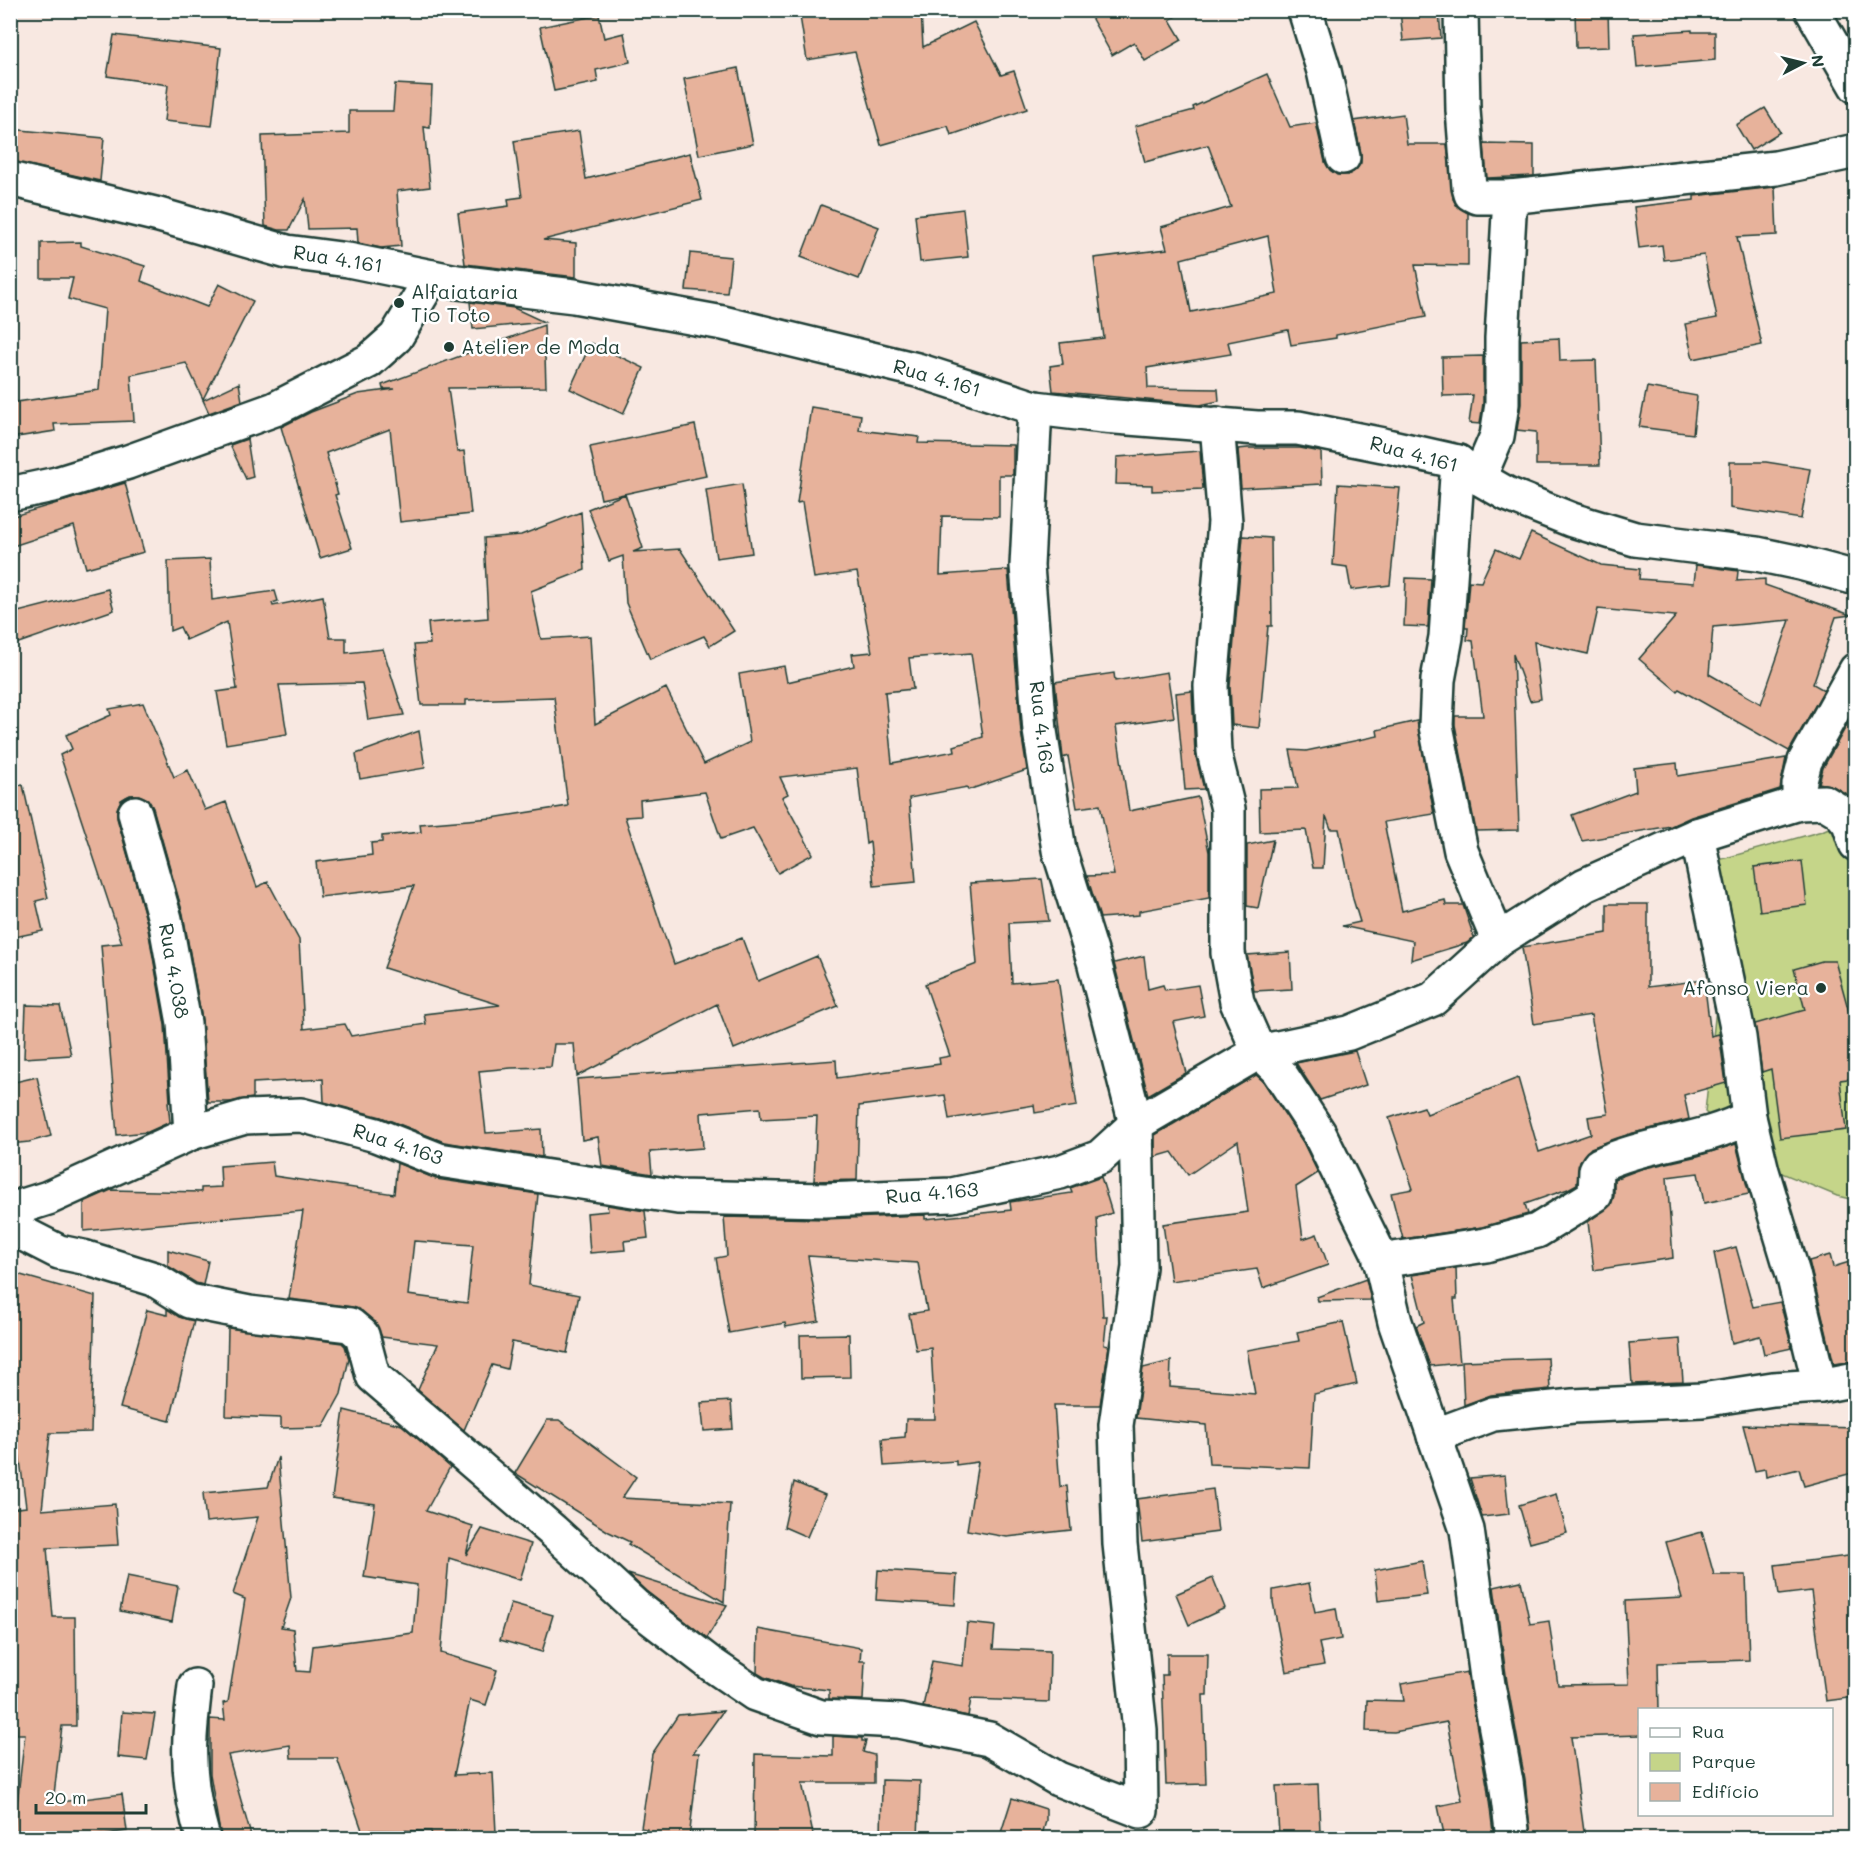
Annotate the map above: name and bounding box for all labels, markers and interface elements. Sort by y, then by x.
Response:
north arrow [1773,33,1833,93]
text: N [1807,54,1830,68]
street label: Rua 4.161 [292,238,385,278]
place label: Alfaiataria Tio Toto [411,278,519,327]
marker: Alfaiataria Tio Toto [392,296,406,310]
place label: Atelier de Moda [461,333,620,359]
marker: Atelier de Moda [442,340,456,354]
street label: Rua 4.161 [890,352,984,402]
street label: Rua 4.161 [1367,429,1461,477]
street label: Rua 4.163 [1024,679,1062,775]
street label: Rua 4.038 [154,921,196,1021]
place label: Afonso Viera [1683,974,1809,1000]
marker: Afonso Viera [1814,981,1828,995]
street label: Rua 4.163 [350,1116,447,1170]
street label: Rua 4.163 [884,1175,979,1209]
legend [1638,1708,1833,1816]
text: Rua [1692,1719,1725,1743]
text: Parque [1692,1749,1756,1773]
scale bar [36,1777,146,1815]
text: Edifício [1692,1779,1759,1803]
text: 20 m [45,1785,86,1809]

